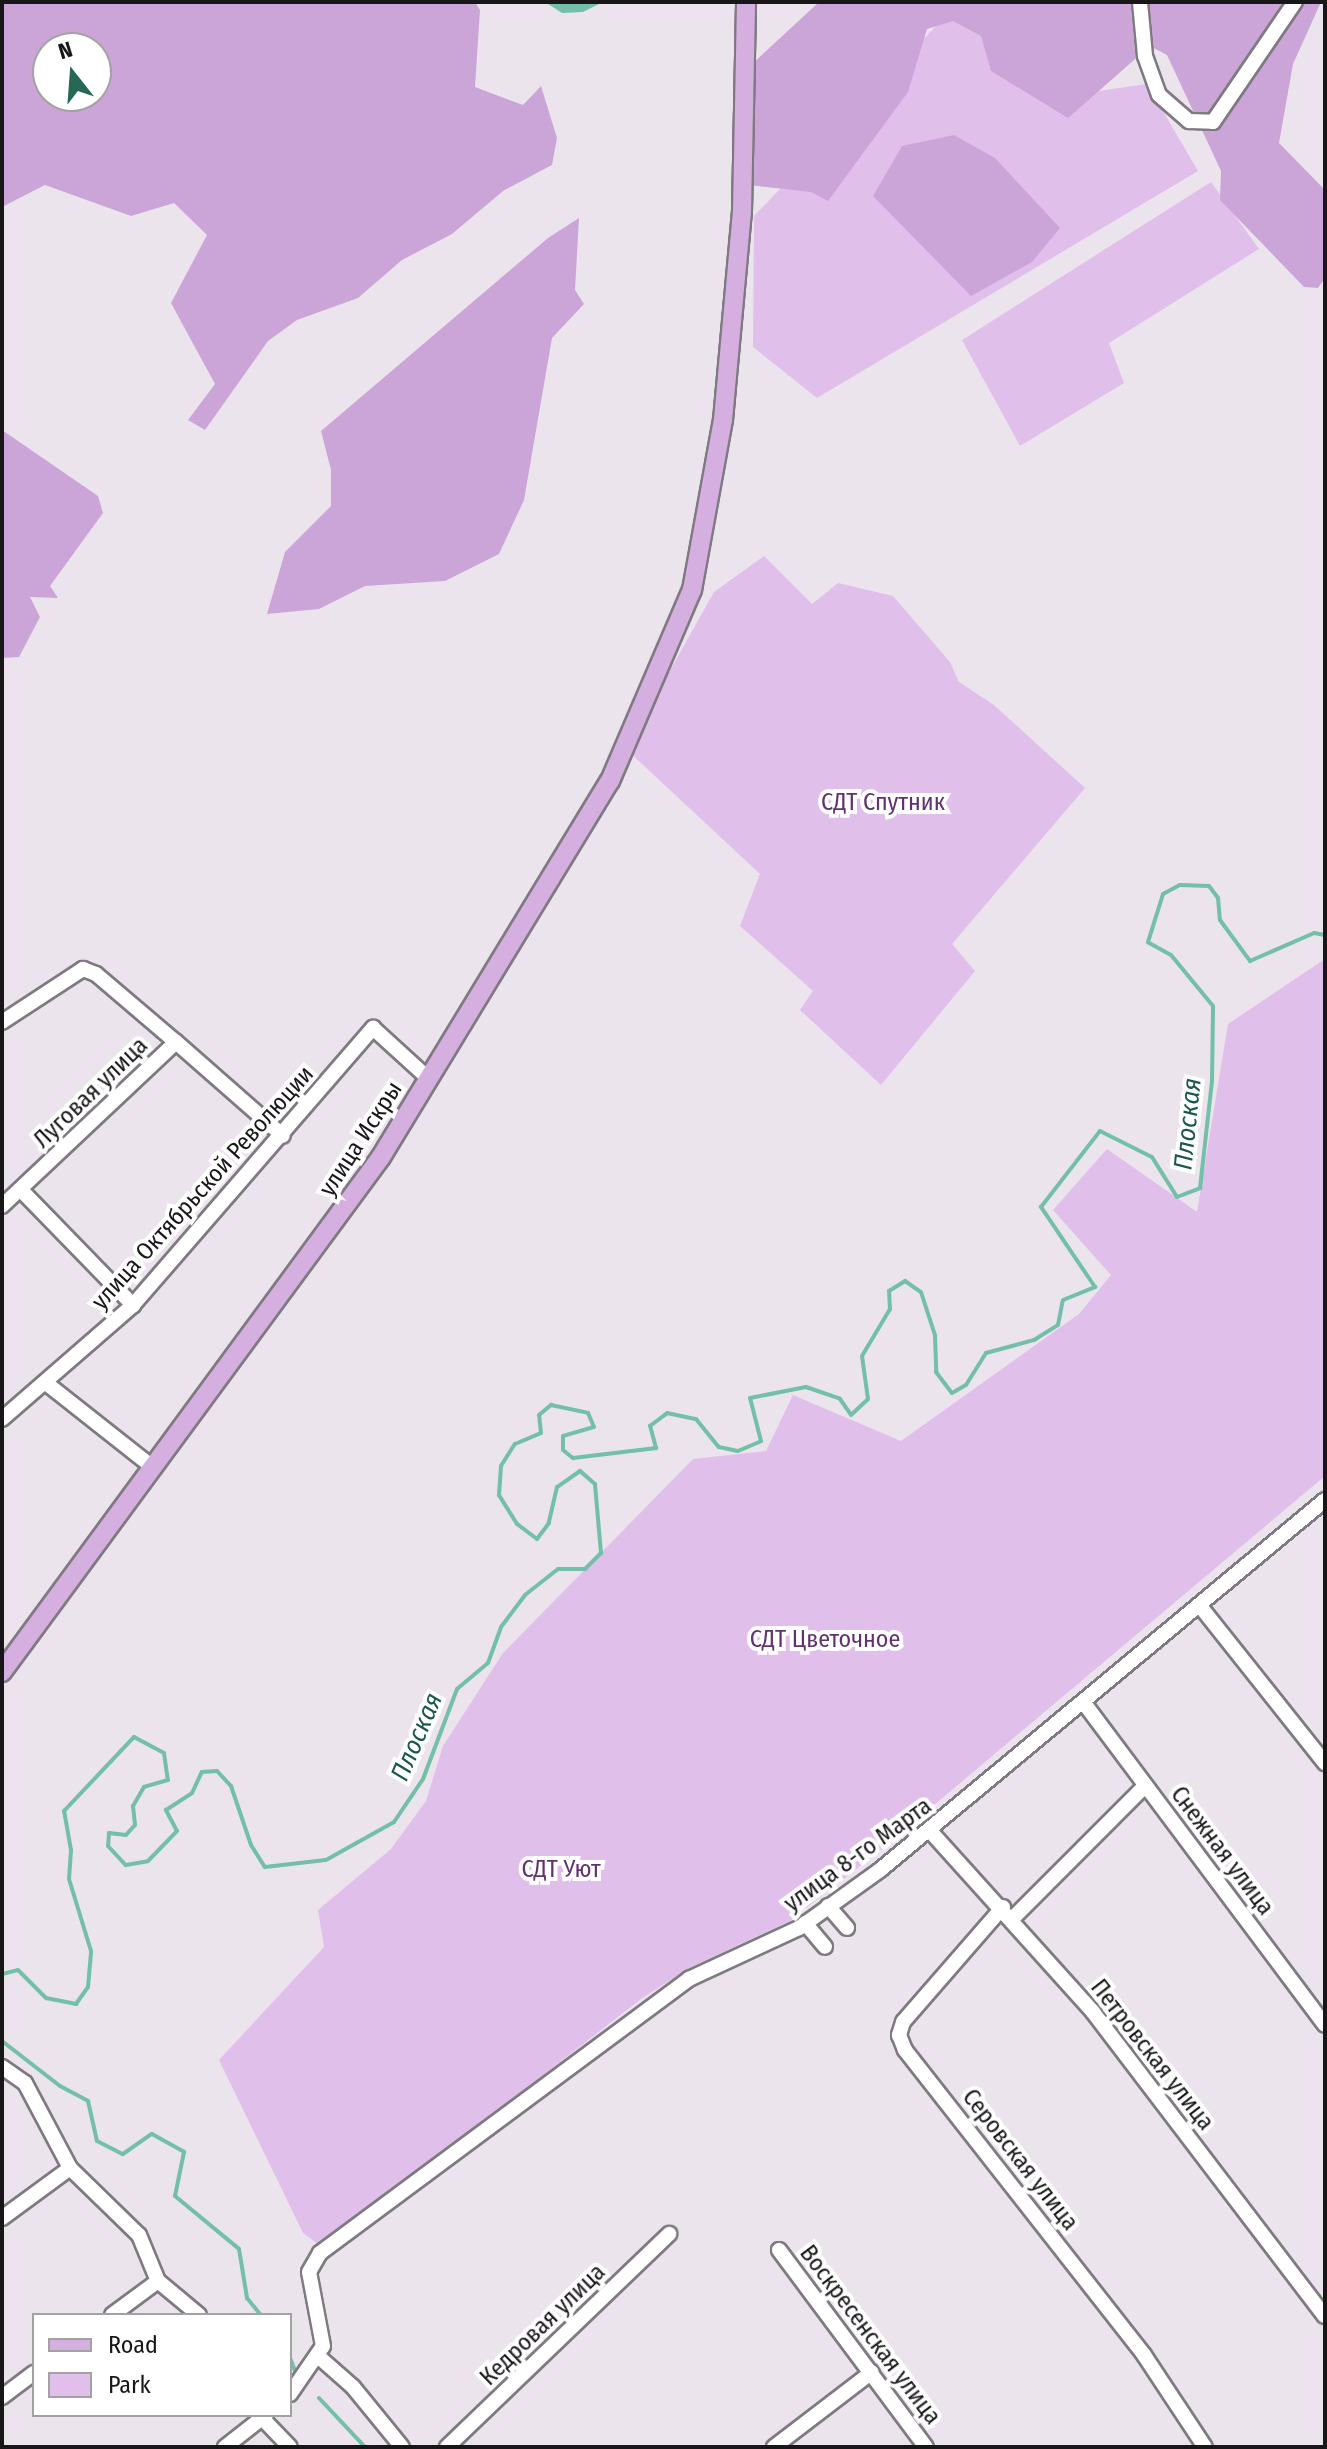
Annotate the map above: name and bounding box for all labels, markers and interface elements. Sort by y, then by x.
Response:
north arrow [32,32,112,112]
text: N [55,36,76,65]
park label: СДТ Спутник [821,789,945,817]
street label: Луговая улица [28,1031,154,1155]
street label: улица Октябрьской Революции [86,1060,320,1316]
street label: улица Искры [313,1076,409,1202]
water label: Плоская [1168,1076,1208,1172]
park label: СДТ Цветочное [750,1626,900,1654]
water label: Плоская [385,1688,449,1786]
street label: Снежная улица [1164,1781,1280,1921]
street label: улица 8-го Марта [779,1792,937,1918]
park label: СДТ Уют [521,1856,601,1884]
street label: Петровская улица [1084,1974,1220,2136]
street label: Серовская улица [956,2084,1084,2236]
street label: Воскресенская улица [793,2240,947,2430]
street label: Кедровая улица [474,2258,612,2392]
legend [32,2313,292,2417]
text: Road [108,2331,158,2359]
text: Park [108,2371,151,2399]

